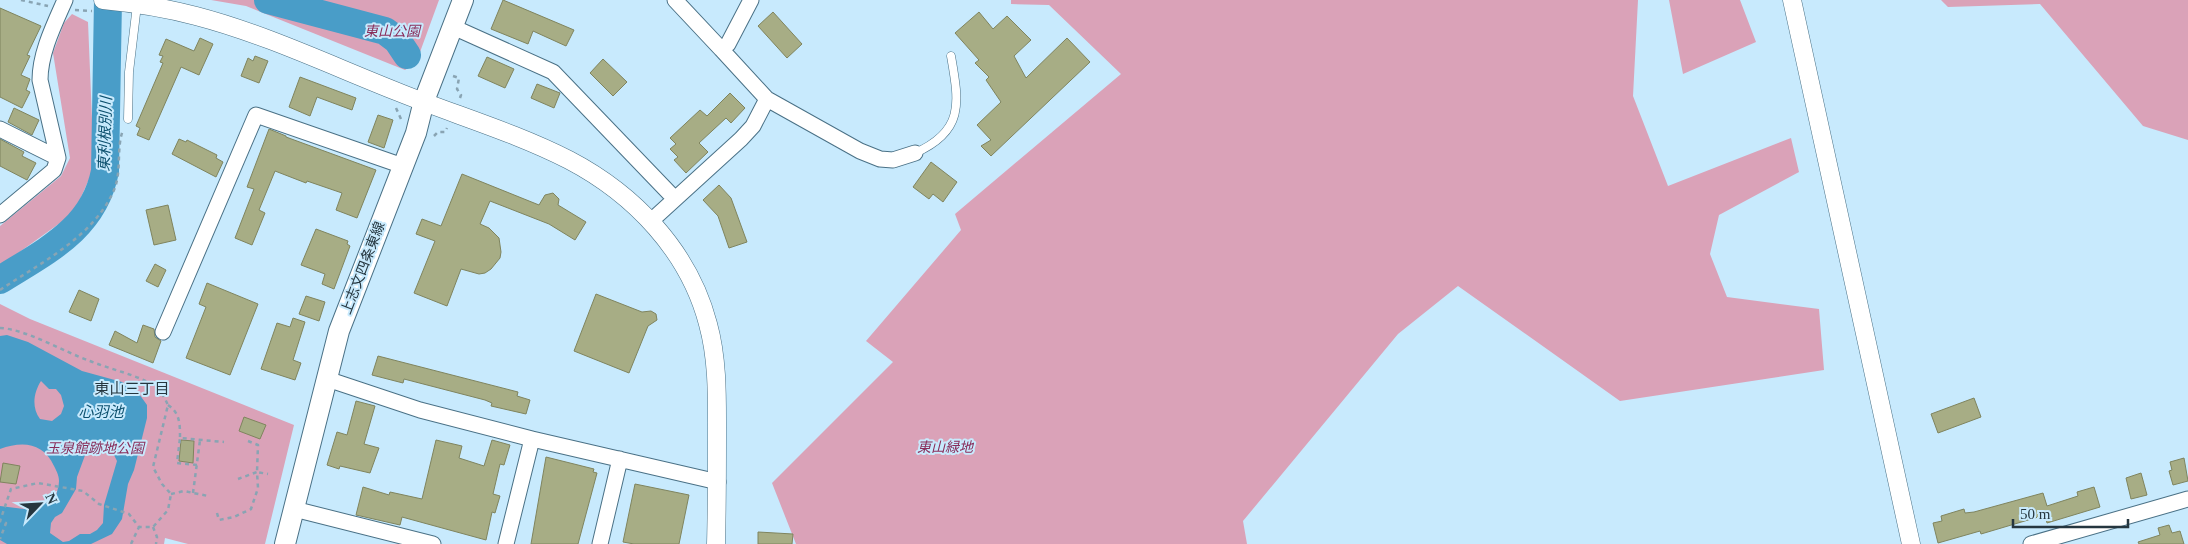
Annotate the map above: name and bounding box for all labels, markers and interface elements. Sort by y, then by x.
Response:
park label: 東山公園 [364,24,422,39]
water label: 東利根別川 [96,94,114,172]
street label: 上志文四条東線 [338,220,388,316]
district label: 東山三丁目 [94,381,170,397]
water label: 心羽池 [78,404,125,420]
park label: 東山緑地 [917,440,975,455]
park label: 玉泉館跡地公園 [46,441,146,456]
north arrow [15,479,65,529]
text: N [42,491,60,506]
scale bar [2013,496,2128,528]
text: 50 m [2020,506,2051,522]

